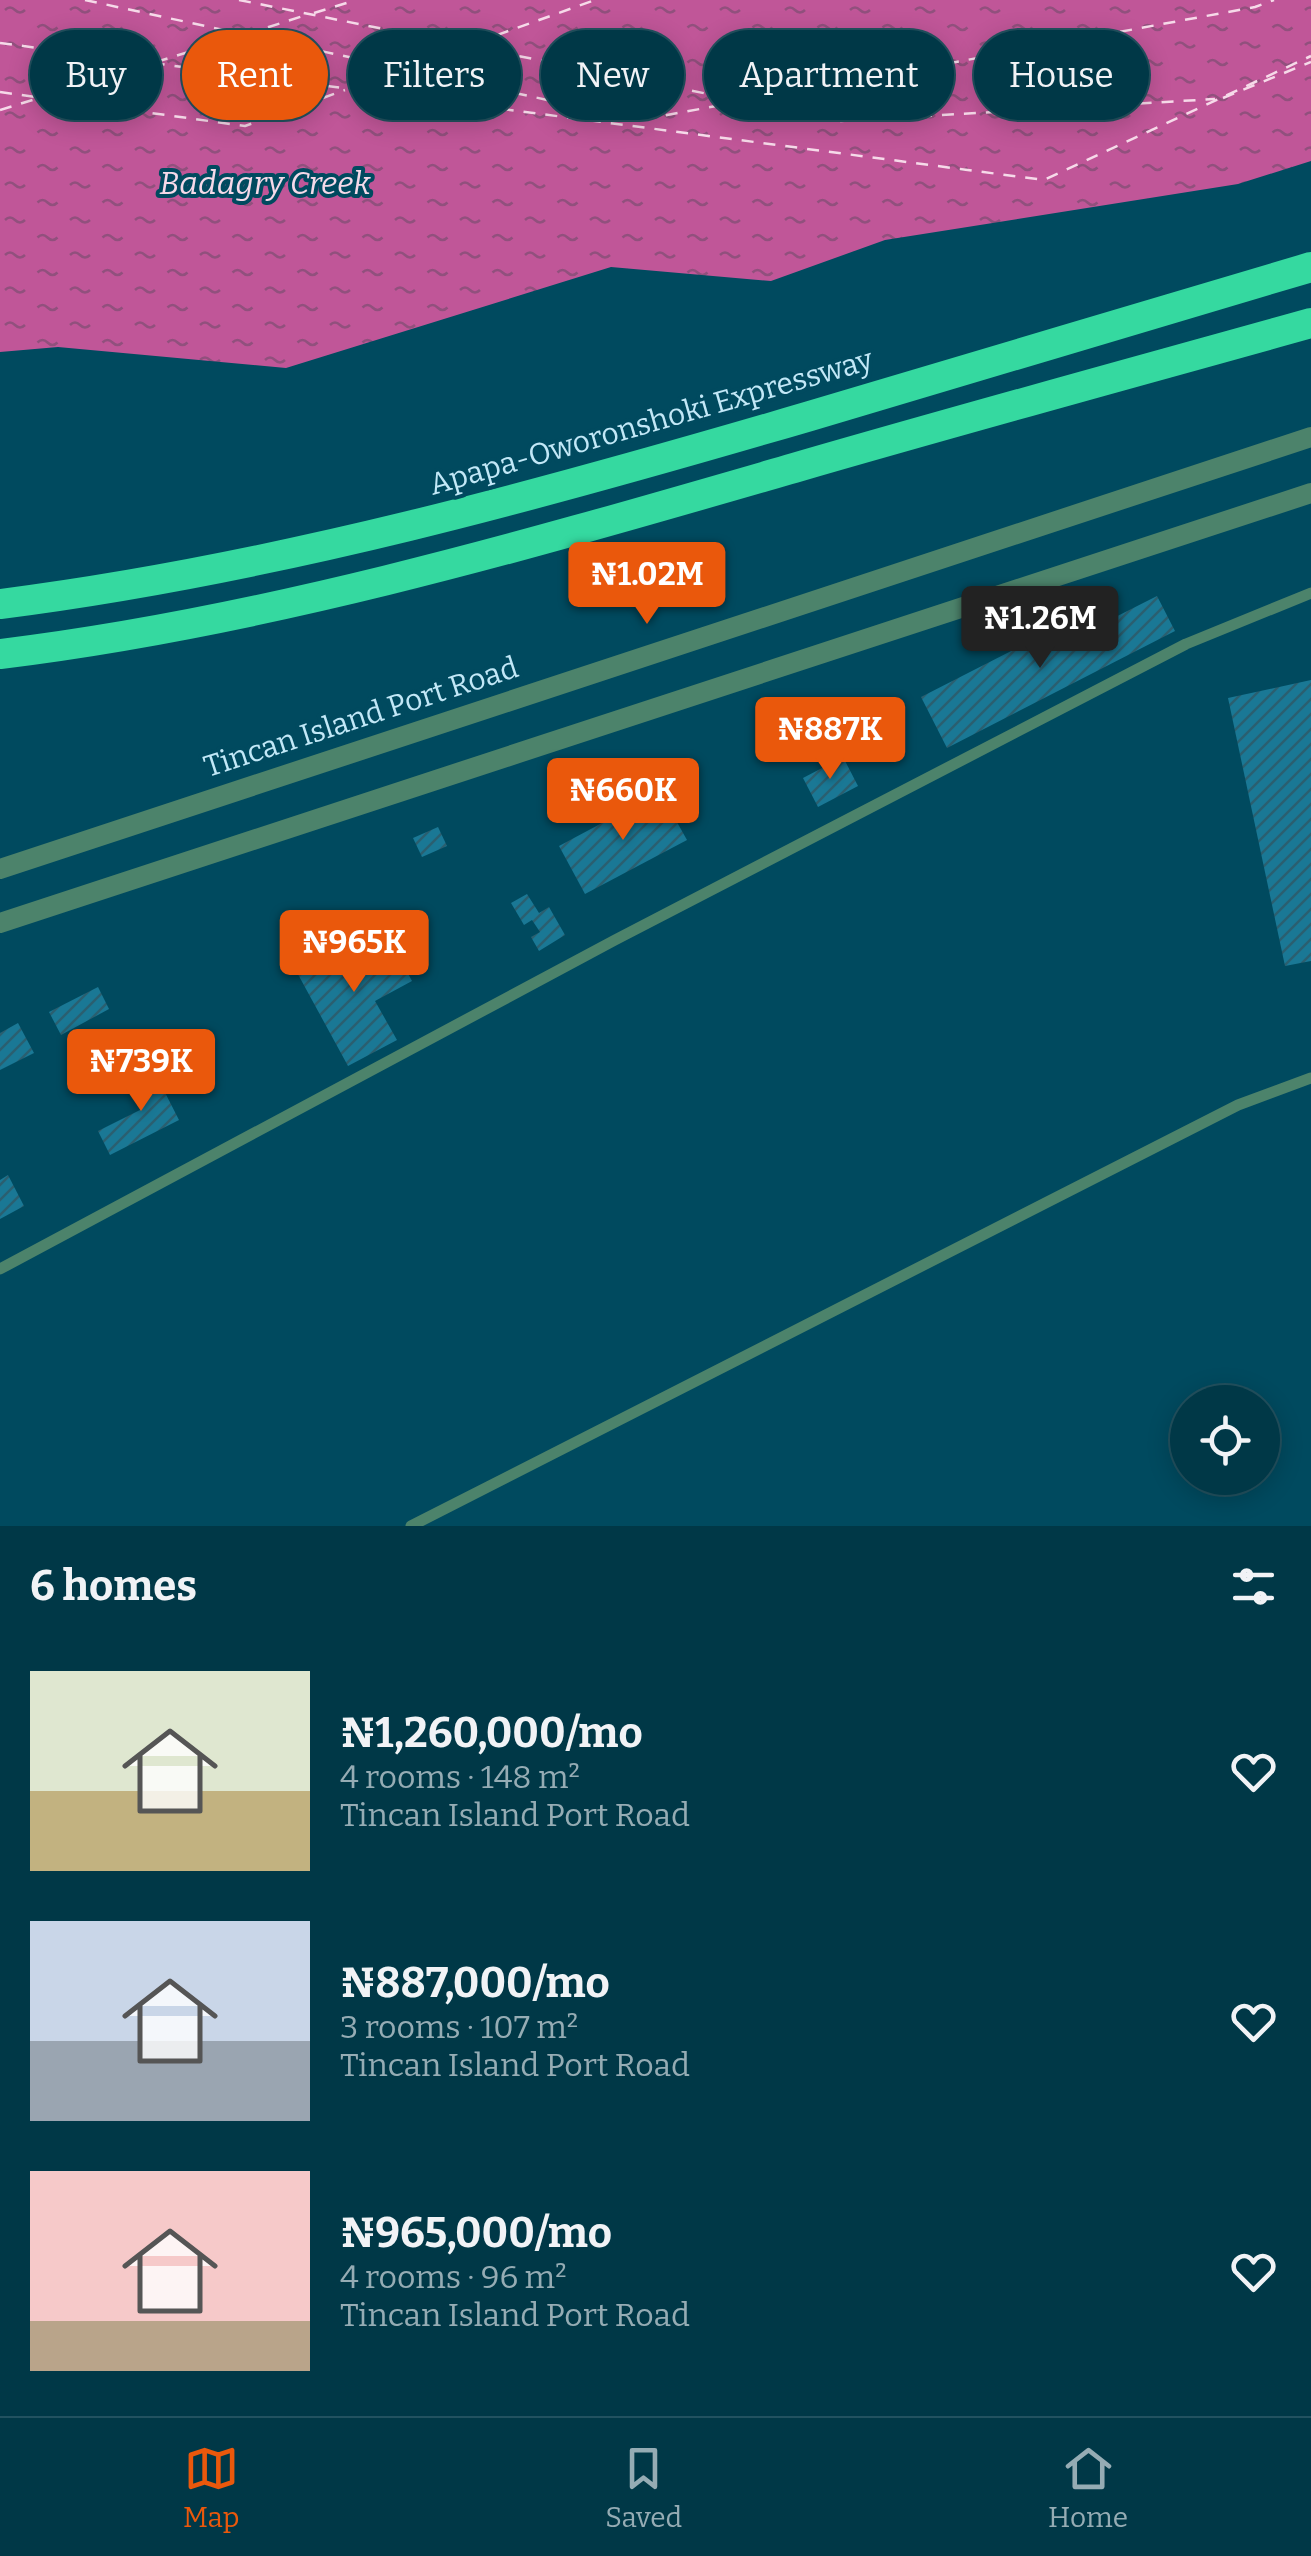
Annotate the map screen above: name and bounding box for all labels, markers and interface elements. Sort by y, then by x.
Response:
chip: Buy [30,30,162,120]
chip: Rent [182,30,328,120]
chip: Filters [348,30,521,120]
chip: New [541,30,684,120]
chip: Apartment [704,30,954,120]
chip: House [974,30,1149,120]
water label: Badagry Creek [159,164,371,202]
street label: Apapa-Oworonshoki Expressway [425,341,877,503]
pin: ₦1.02M [566,542,728,627]
text: ₦1.02M [590,555,704,593]
pin: ₦1.26M [959,586,1121,671]
text: ₦1.26M [983,599,1097,637]
street label: Tincan Island Port Road [199,649,523,785]
pin: ₦887K [760,697,900,782]
text: ₦887K [777,710,883,748]
pin: ₦660K [553,758,693,843]
text: ₦660K [569,771,677,809]
pin: ₦965K [284,910,424,995]
text: ₦965K [302,923,406,961]
pin: ₦739K [71,1029,211,1114]
text: ₦739K [89,1042,193,1080]
map controls [1170,1385,1280,1495]
button: locate [1170,1385,1280,1495]
icon: filters [1226,1559,1281,1614]
text: 6 homes [30,1561,197,1611]
text: ₦1,260,000/mo [340,1708,643,1758]
icon: home [110,1711,230,1831]
icon: heart [1226,1744,1281,1799]
text: 4 rooms · 148 m² [340,1758,580,1796]
text: Tincan Island Port Road [340,1796,690,1834]
text: ₦887,000/mo [340,1958,610,2008]
icon: home [110,1961,230,2081]
icon: heart [1226,1994,1281,2049]
text: 3 rooms · 107 m² [340,2008,578,2046]
text: Tincan Island Port Road [340,2046,690,2084]
text: ₦965,000/mo [340,2208,612,2258]
icon: home [110,2211,230,2331]
icon: heart [1226,2244,1281,2299]
text: 4 rooms · 96 m² [340,2258,567,2296]
text: Tincan Island Port Road [340,2296,690,2334]
tab: Map [183,2441,239,2534]
tab: Saved [605,2441,682,2534]
tab: Home [1048,2441,1128,2534]

